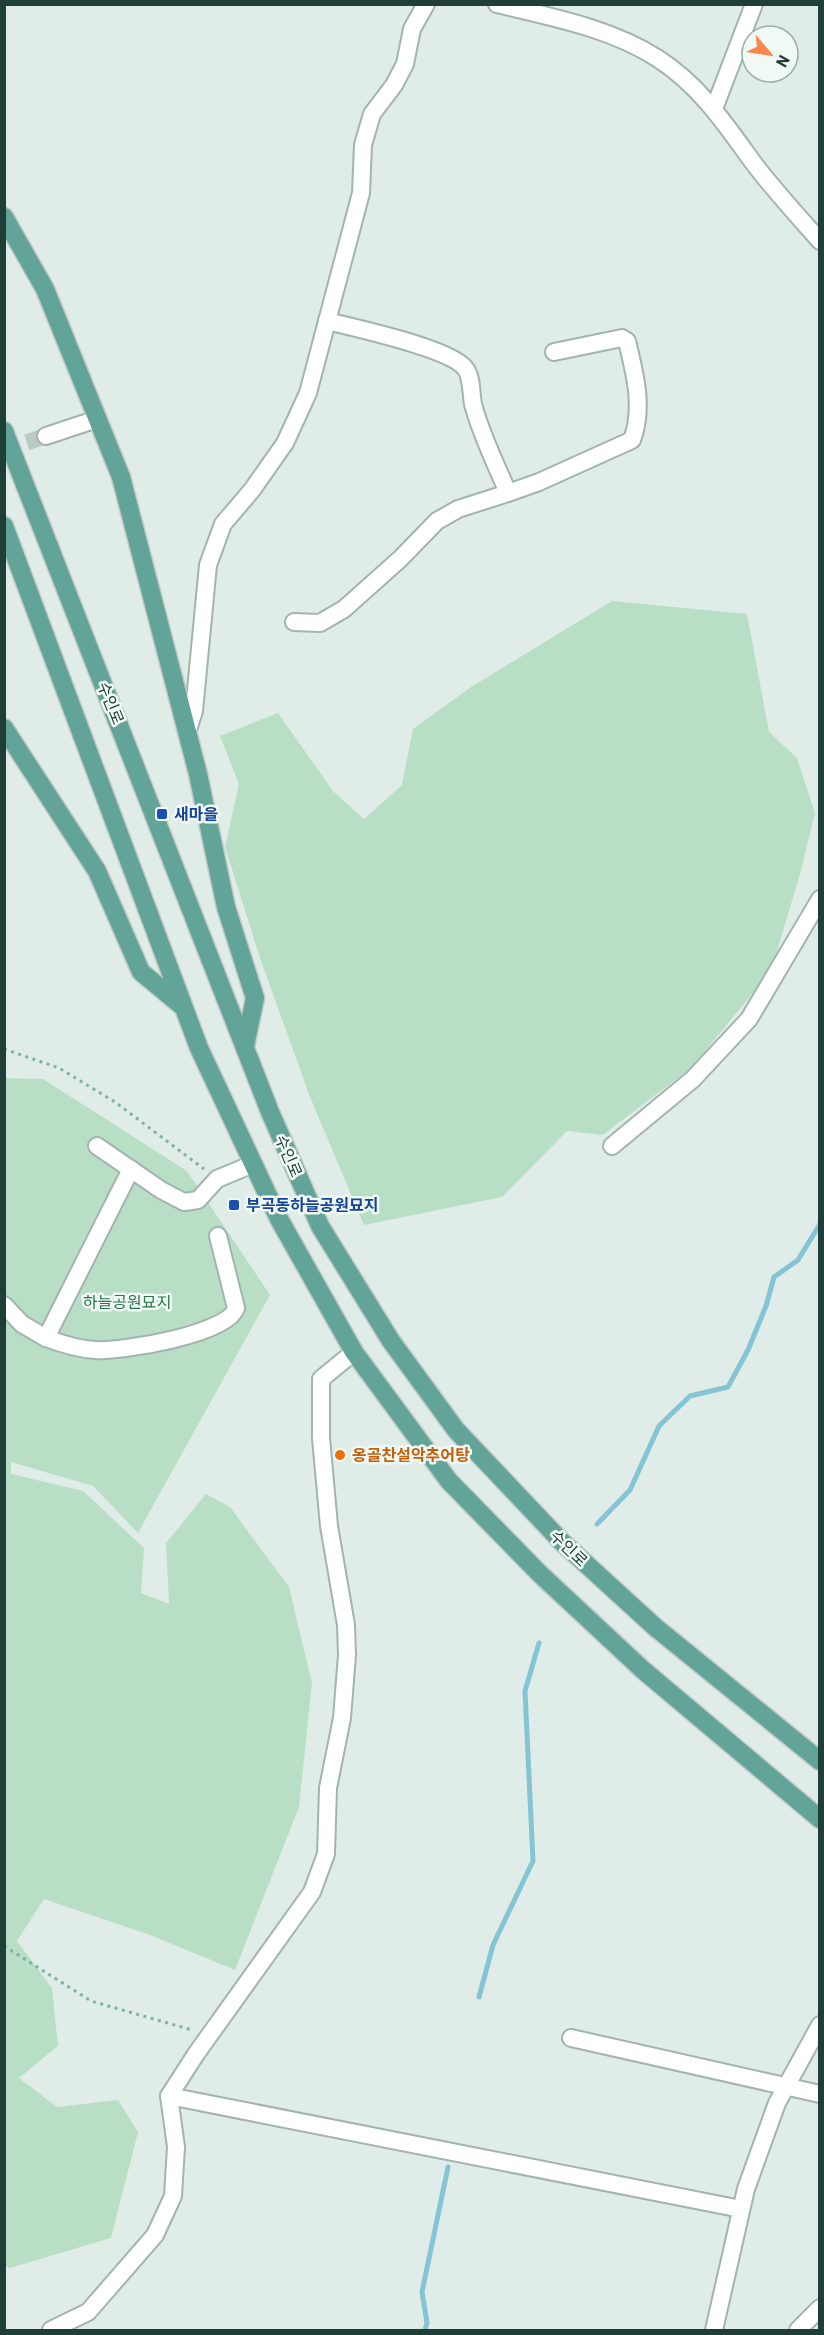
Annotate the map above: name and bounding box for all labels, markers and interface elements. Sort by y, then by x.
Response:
north arrow [740,24,800,84]
text: N [773,52,794,71]
street label: 수인로 [94,679,129,727]
place label: 새마을 [174,804,218,823]
marker: 새마을 [155,807,169,821]
street label: 수인로 [272,1132,307,1180]
place label: 부곡동하늘공원묘지 [246,1195,378,1214]
marker: 부곡동하늘공원묘지 [227,1198,241,1212]
park label: 하늘공원묘지 [83,1292,171,1311]
place label: 옹골찬설악추어탕 [352,1445,470,1464]
marker: 옹골찬설악추어탕 [333,1448,347,1462]
street label: 수인로 [547,1525,592,1570]

